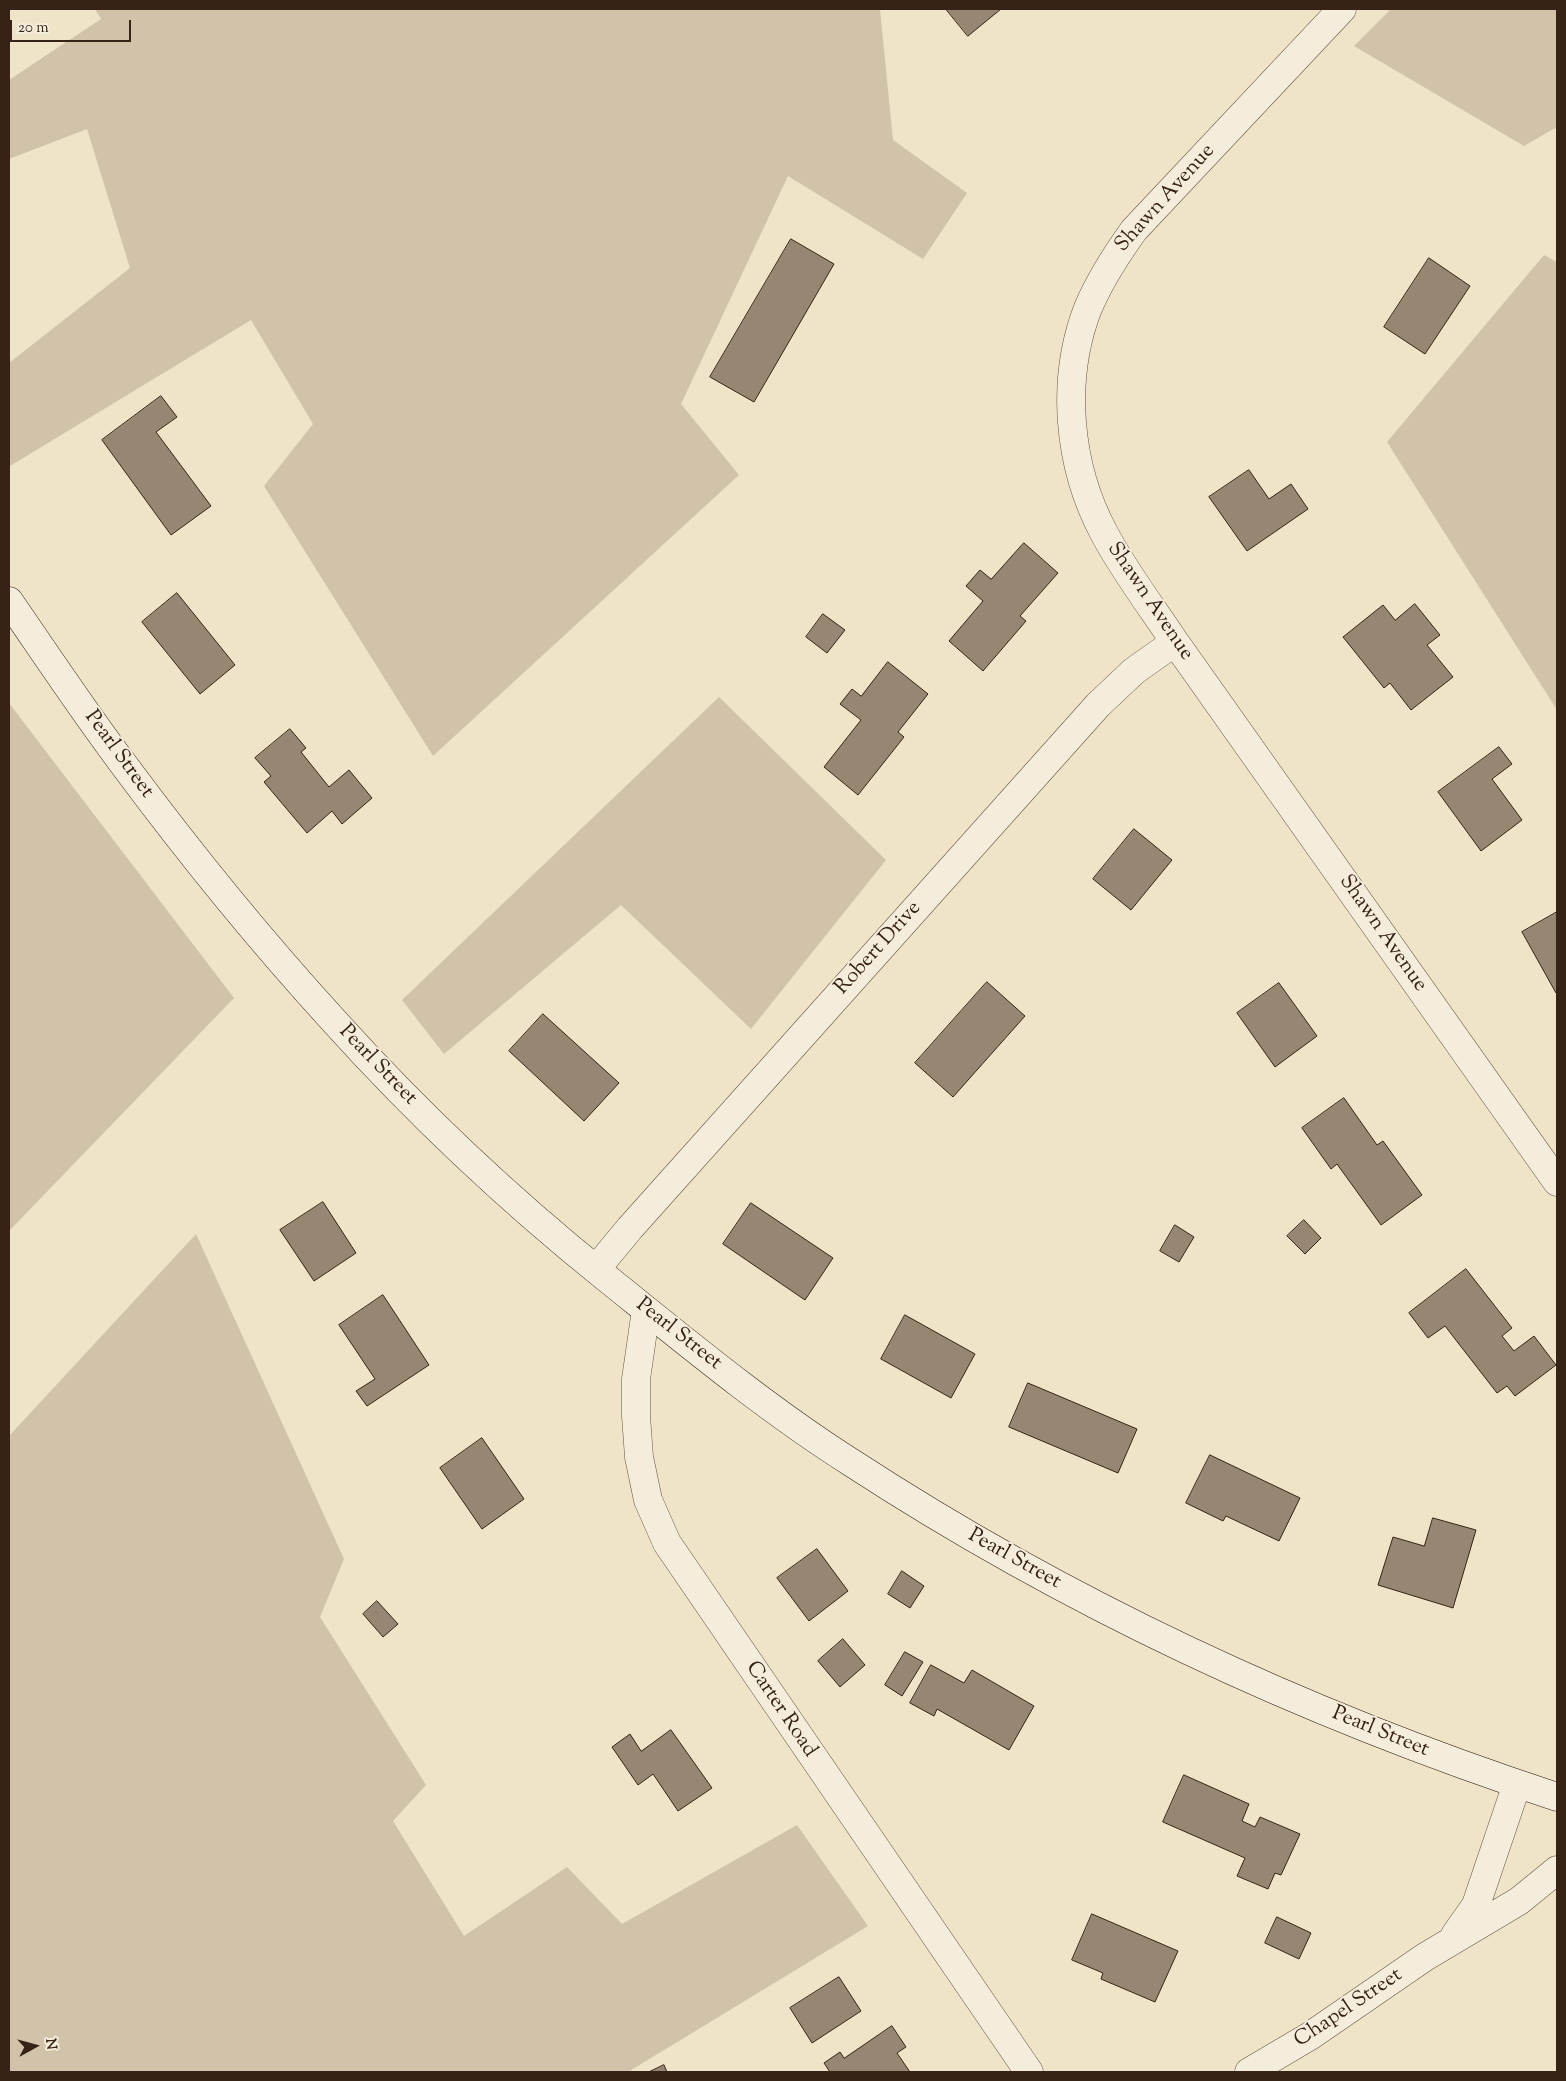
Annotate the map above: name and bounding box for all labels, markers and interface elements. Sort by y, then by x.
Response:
scale bar [12,10,134,42]
text: 20 m [18,18,49,39]
street label: Shawn Avenue [1111,140,1221,258]
street label: Shawn Avenue [1100,538,1198,666]
street label: Pearl Street [78,706,158,804]
street label: Shawn Avenue [1332,871,1432,997]
street label: Robert Drive [830,897,928,1001]
street label: Pearl Street [332,1020,422,1112]
street label: Pearl Street [630,1294,726,1376]
street label: Pearl Street [963,1524,1065,1596]
street label: Carter Road [739,1657,821,1763]
street label: Pearl Street [1328,1702,1432,1764]
street label: Chapel Street [1290,1964,1408,2054]
north arrow [10,2021,60,2071]
text: N [39,2037,60,2051]

